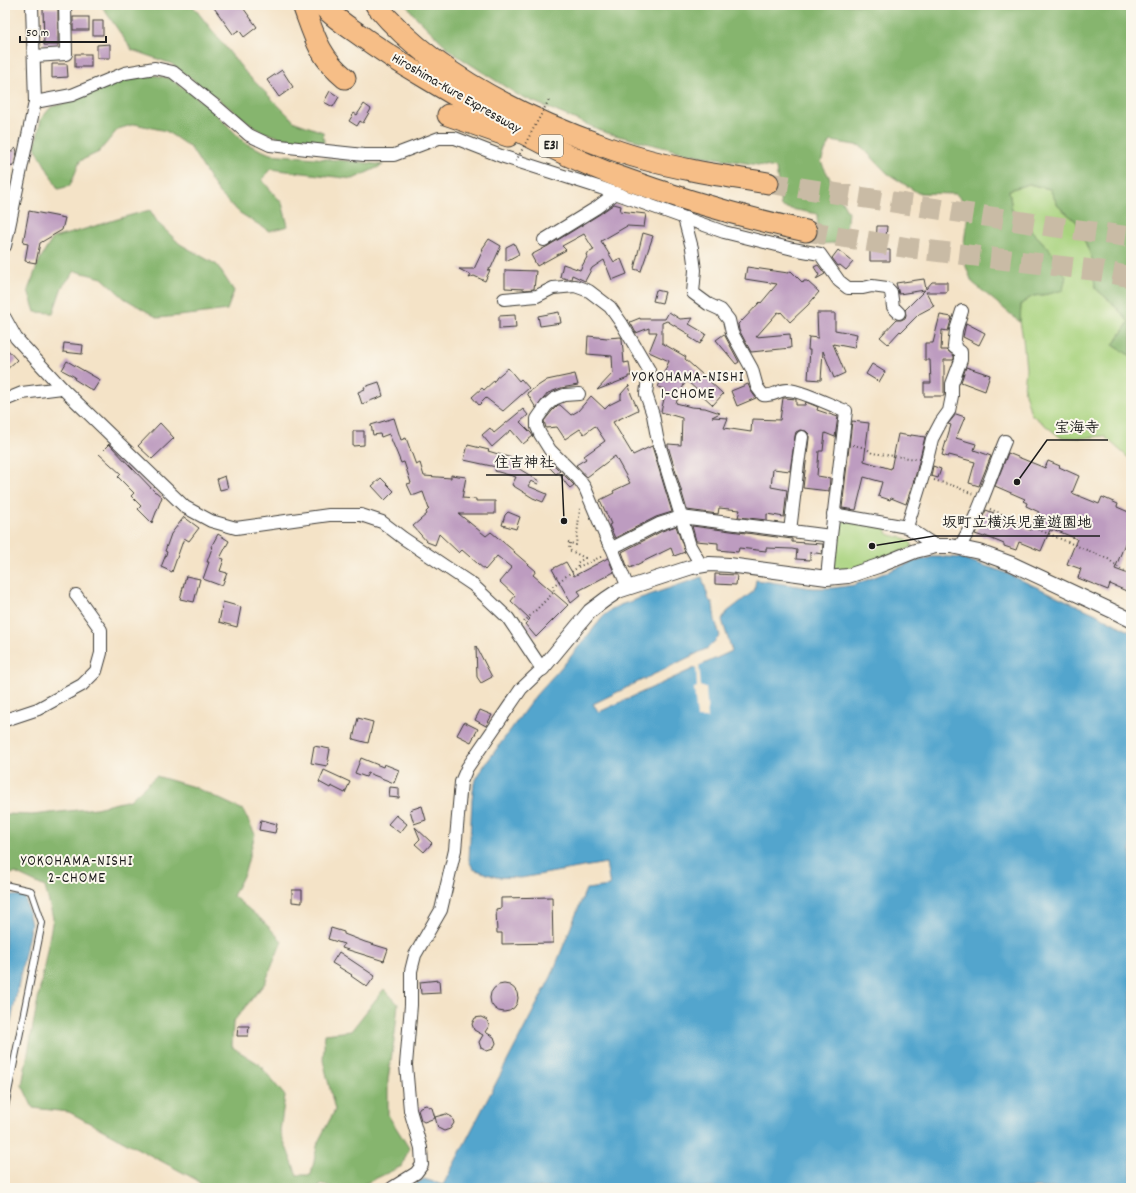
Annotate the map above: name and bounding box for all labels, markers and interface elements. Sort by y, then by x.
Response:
scale bar [20,18,106,44]
text: 50 m [26,25,49,42]
street label: Hiroshima-Kure Expressway [388,49,525,139]
road number: E31 [539,135,563,157]
district label: YOKOHAMA-NISHI 1-CHOME [632,367,744,406]
callout: 宝海寺 [1047,413,1108,440]
text: 宝海寺 [1054,418,1100,440]
callout: 住吉神社 [486,448,562,475]
text: 住吉神社 [494,453,554,475]
callout: 坂町立横浜児童遊園地 [934,509,1100,536]
text: 坂町立横浜児童遊園地 [942,513,1092,535]
district label: YOKOHAMA-NISHI 2-CHOME [21,851,133,890]

